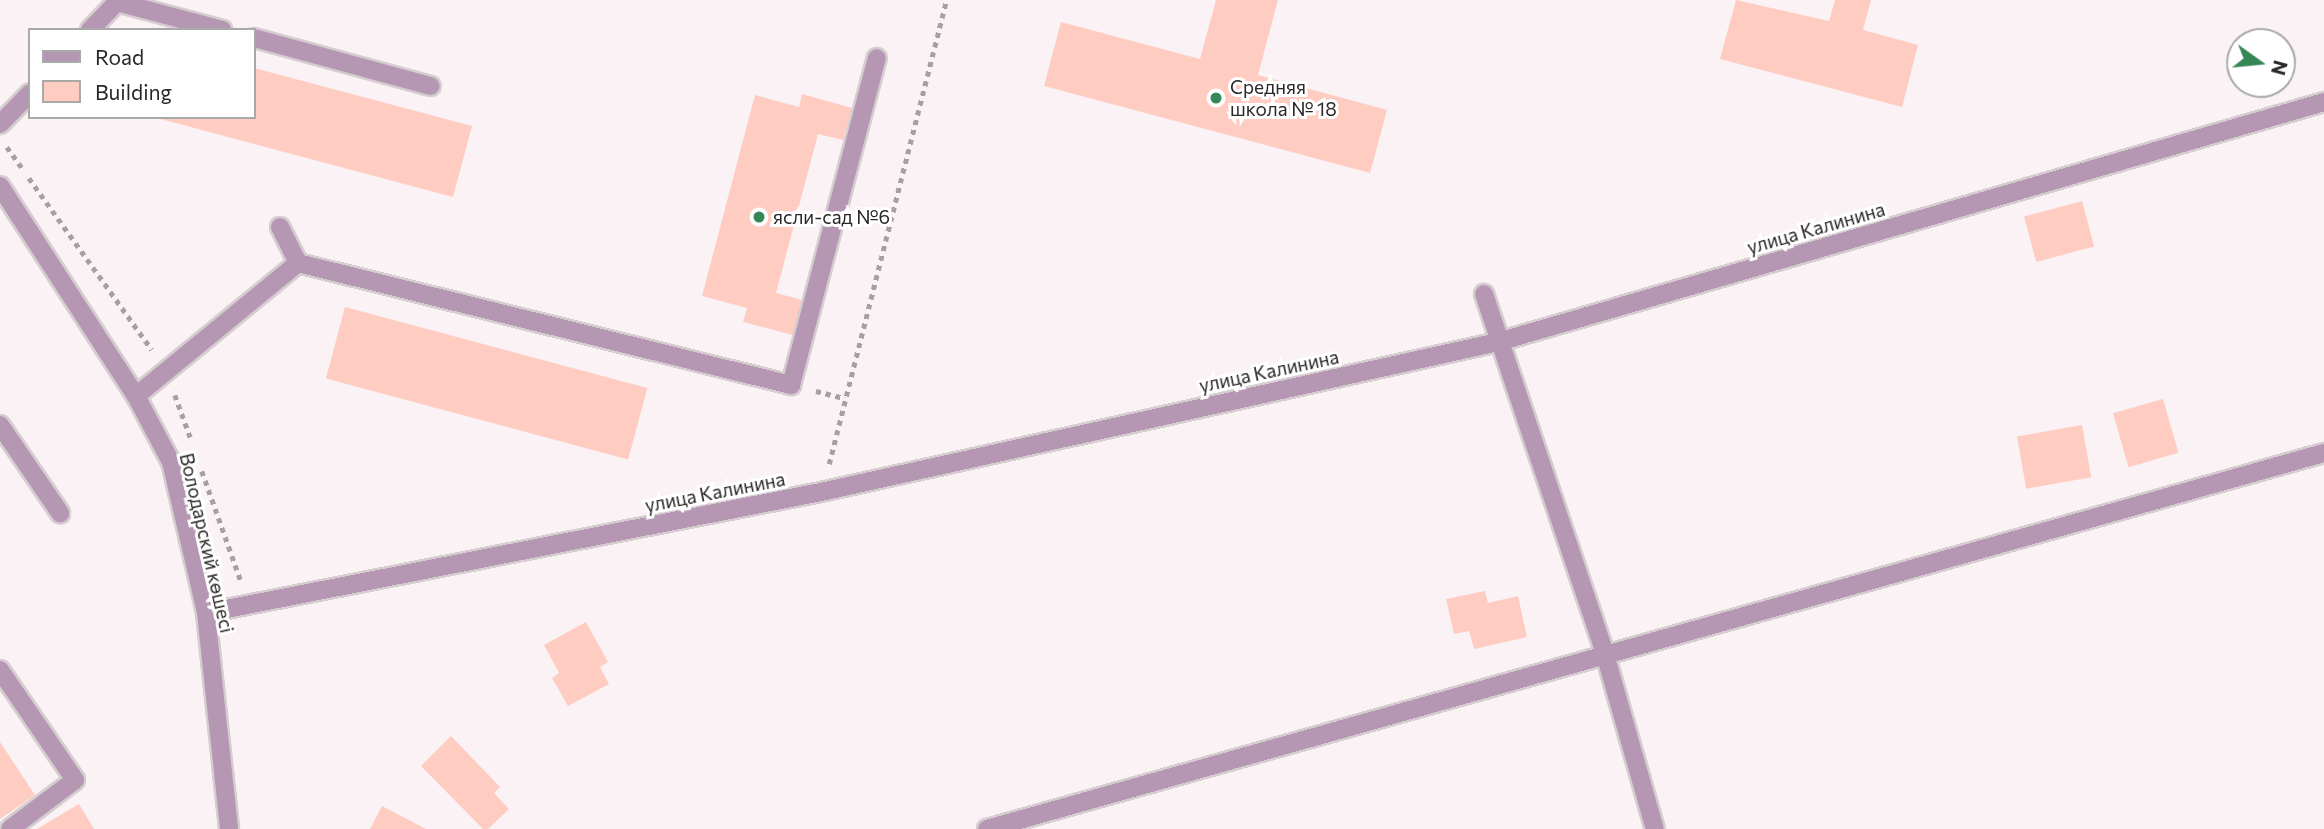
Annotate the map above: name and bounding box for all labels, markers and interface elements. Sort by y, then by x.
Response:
legend [28,28,256,119]
north arrow [2226,28,2296,98]
text: Road [95,44,144,69]
text: N [2267,58,2293,78]
place label: Средняя школа № 18 [1230,76,1337,120]
text: Building [95,79,172,104]
marker: Средняя школа № 18 [1208,90,1224,106]
street label: улица Калинина [1744,197,1888,259]
place label: ясли-сад №6 [773,206,890,228]
marker: ясли-сад №6 [751,209,767,225]
street label: улица Калинина [1197,345,1341,397]
street label: Володарский көшесі [175,451,239,635]
street label: улица Калинина [643,467,787,517]

